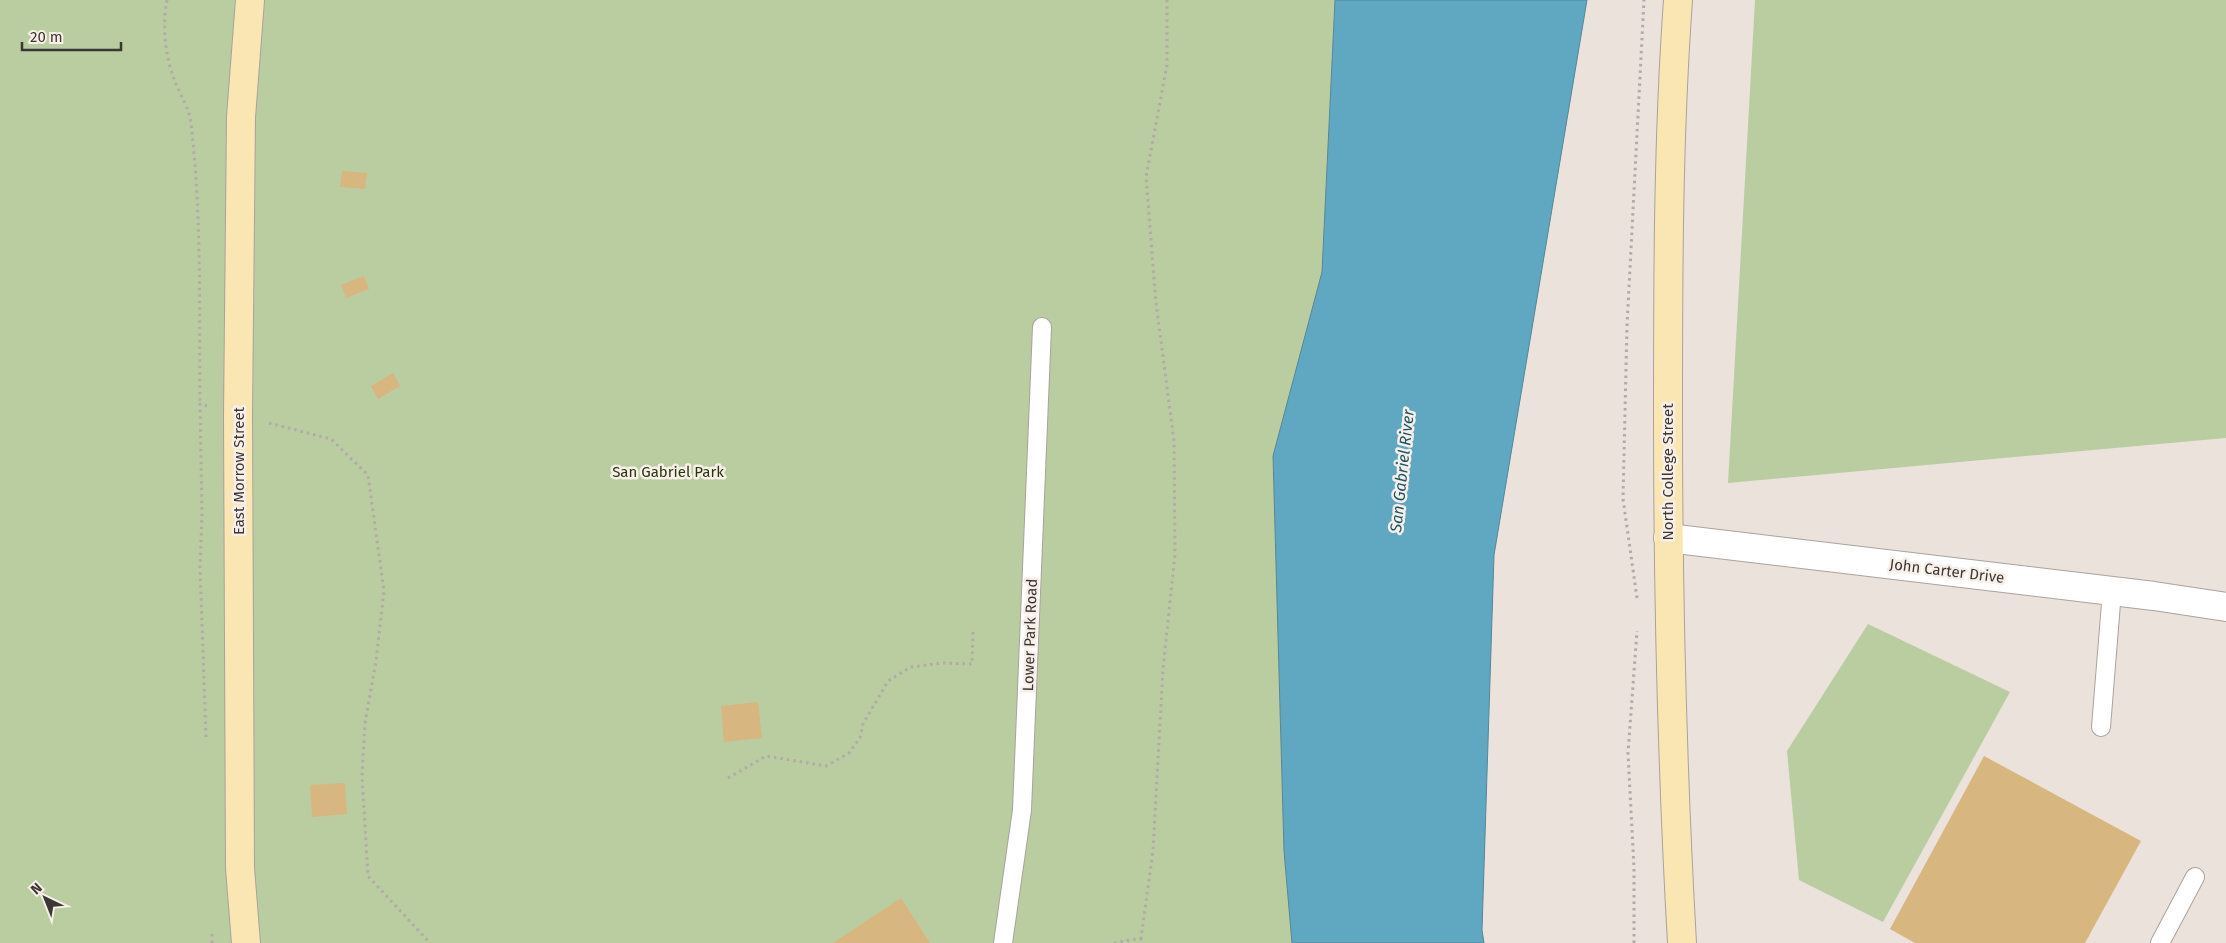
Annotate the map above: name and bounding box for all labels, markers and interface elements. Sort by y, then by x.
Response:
scale bar [22,20,121,52]
text: 20 m [30,28,63,46]
street label: North College Street [1659,403,1677,541]
street label: East Morrow Street [230,406,248,535]
water label: San Gabriel River [1386,408,1418,534]
park label: San Gabriel Park [612,463,724,481]
street label: John Carter Drive [1889,555,2005,587]
street label: Lower Park Road [1019,578,1041,692]
north arrow [20,873,70,923]
text: N [27,879,46,898]

